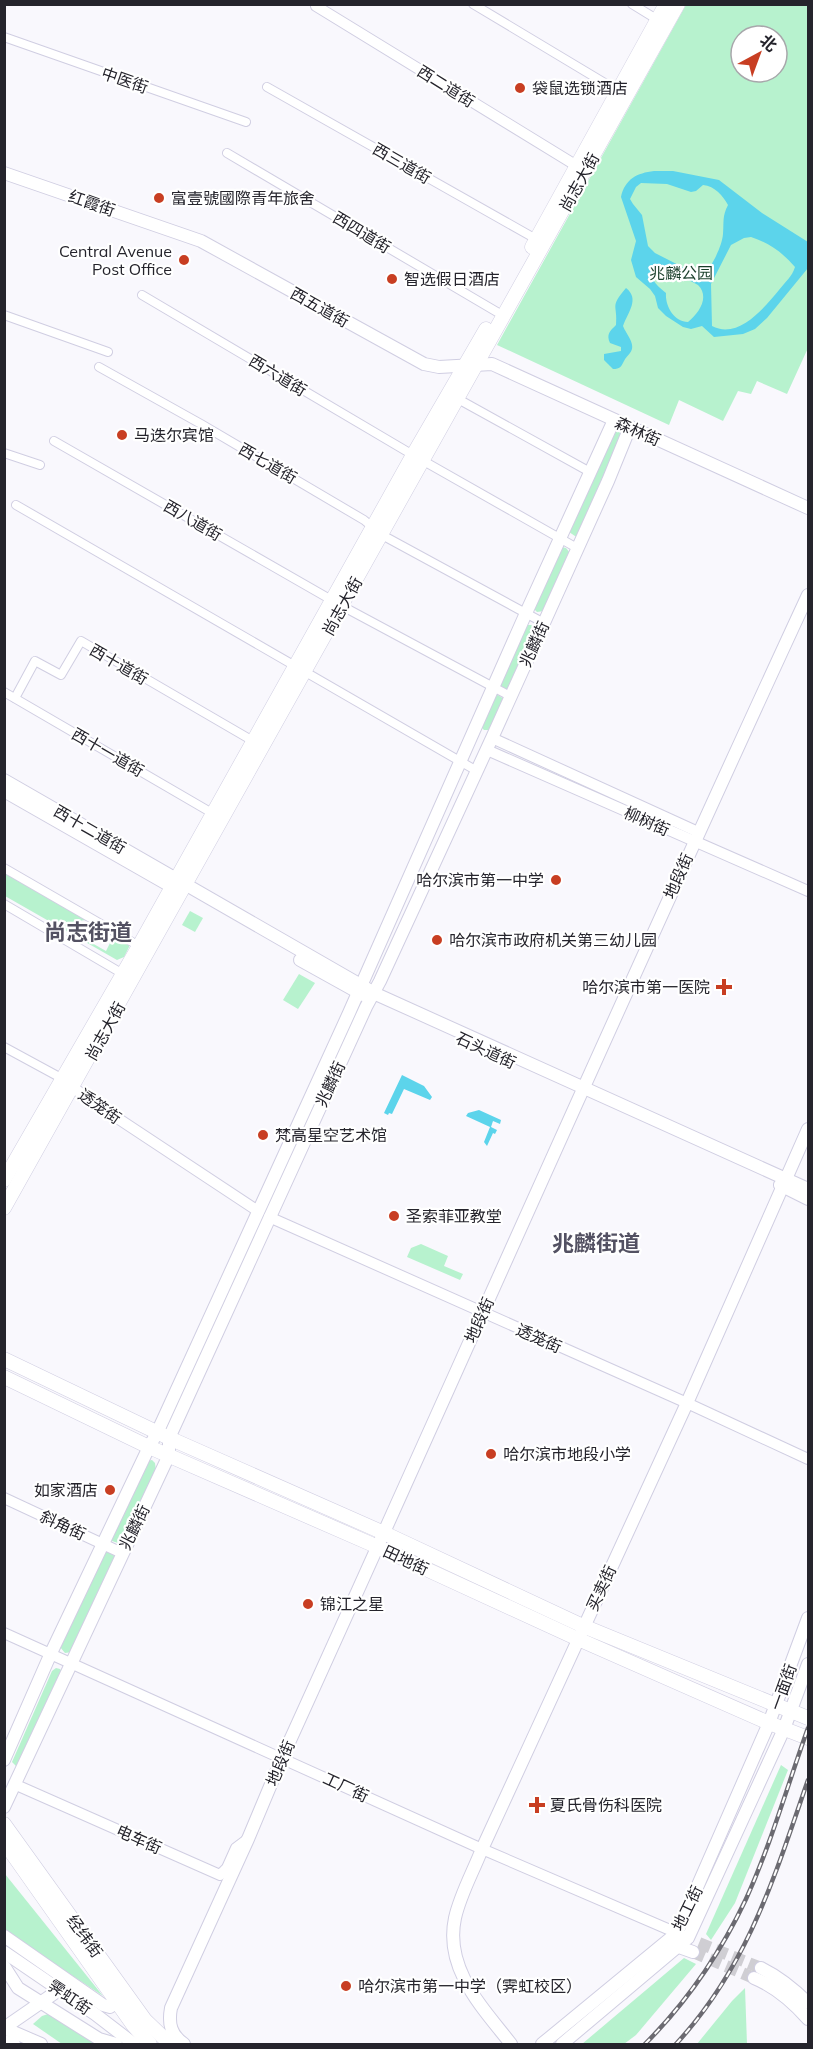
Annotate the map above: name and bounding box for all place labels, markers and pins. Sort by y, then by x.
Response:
place label: 袋鼠选锁酒店 [532,78,628,98]
marker: 袋鼠选锁酒店 [513,81,527,95]
place label: 富壹號國際青年旅舍 [171,188,315,208]
marker: 富壹號國際青年旅舍 [152,191,166,205]
place label: Central Avenue Post Office [59,241,172,279]
marker: Central Avenue Post Office [177,253,191,267]
place label: 智选假日酒店 [404,269,500,289]
marker: 智选假日酒店 [385,272,399,286]
place label: 马迭尔宾馆 [134,425,214,445]
marker: 马迭尔宾馆 [115,428,129,442]
place label: 哈尔滨市第一中学 [416,870,544,890]
marker: 哈尔滨市第一中学 [549,873,563,887]
place label: 哈尔滨市政府机关第三幼儿园 [449,930,657,950]
marker: 哈尔滨市政府机关第三幼儿园 [430,933,444,947]
place label: 哈尔滨市第一医院 [582,977,710,997]
marker: 哈尔滨市第一医院 [715,978,733,996]
place label: 梵高星空艺术馆 [275,1125,387,1145]
marker: 梵高星空艺术馆 [256,1128,270,1142]
place label: 圣索菲亚教堂 [406,1206,502,1226]
marker: 圣索菲亚教堂 [387,1209,401,1223]
place label: 哈尔滨市地段小学 [503,1444,631,1464]
marker: 哈尔滨市地段小学 [484,1447,498,1461]
place label: 如家酒店 [34,1480,98,1500]
marker: 如家酒店 [103,1483,117,1497]
place label: 锦江之星 [320,1594,384,1614]
marker: 锦江之星 [301,1597,315,1611]
place label: 夏氏骨伤科医院 [550,1795,662,1815]
marker: 夏氏骨伤科医院 [528,1796,546,1814]
place label: 哈尔滨市第一中学（霁虹校区） [358,1976,582,1996]
marker: 哈尔滨市第一中学（霁虹校区） [339,1979,353,1993]

